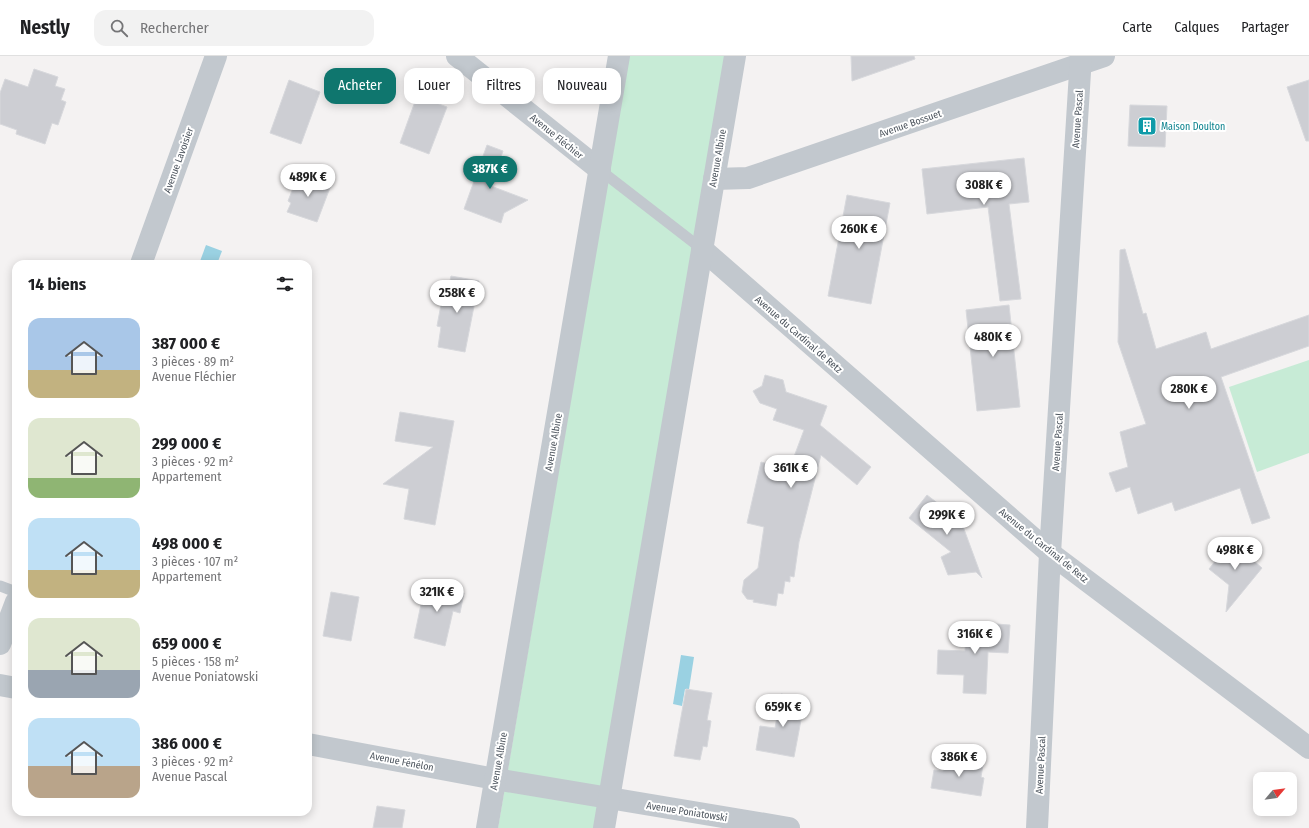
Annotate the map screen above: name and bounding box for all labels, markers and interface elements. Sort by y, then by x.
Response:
search box [94,10,374,46]
text: Nestly [20,16,70,39]
icon: search [108,17,130,39]
text: Rechercher [140,19,209,37]
text: Carte [1122,19,1152,36]
text: Calques [1174,19,1219,36]
text: Partager [1241,19,1289,36]
chip: Acheter [324,68,396,104]
chip: Louer [404,68,464,104]
chip: Filtres [472,68,535,104]
chip: Nouveau [543,68,621,104]
street label: Avenue Pascal [1070,89,1086,148]
street label: Avenue Bossuet [878,107,944,140]
street label: Avenue Fléchier [527,112,586,162]
building icon: Maison Doulton [1136,115,1158,137]
place label: Maison Doulton [1161,121,1225,133]
street label: Avenue Lavoisier [162,125,197,195]
street label: Avenue Albine [707,128,729,188]
pin: 387K € [457,156,523,190]
text: 387K € [472,161,508,176]
pin: 489K € [275,164,341,198]
text: 489K € [289,169,327,184]
pin: 308K € [951,172,1017,206]
text: 308K € [965,177,1003,192]
pin: 260K € [826,216,892,250]
text: 260K € [840,221,878,236]
icon: filters [274,273,296,295]
text: 14 biens [28,274,86,295]
pin: 258K € [424,280,490,314]
text: 258K € [439,285,475,300]
street label: Avenue du Cardinal de Retz [752,294,844,376]
pin: 480K € [960,324,1026,358]
text: 480K € [974,329,1012,344]
text: 387 000 € [152,333,220,354]
icon: home [60,334,108,382]
text: 3 pièces · 89 m² [152,354,234,369]
text: Avenue Fléchier [152,369,236,384]
pin: 280K € [1156,376,1222,410]
text: 280K € [1170,381,1208,396]
street label: Avenue Albine [543,412,565,472]
street label: Avenue Pascal [1050,412,1066,471]
text: 299 000 € [152,433,221,454]
icon: home [60,434,108,482]
text: 3 pièces · 92 m² [152,454,233,469]
pin: 361K € [758,455,824,489]
text: 361K € [773,460,809,475]
text: Appartement [152,469,221,484]
pin: 299K € [914,502,980,536]
street label: Avenue du Cardinal de Retz [996,506,1091,586]
text: 299K € [929,507,965,522]
text: 498 000 € [152,533,222,554]
icon: home [60,534,108,582]
pin: 498K € [1202,537,1268,571]
text: 498K € [1216,542,1254,557]
text: 3 pièces · 107 m² [152,554,238,569]
text: Appartement [152,569,221,584]
pin: 321K € [404,579,470,613]
text: 321K € [420,584,454,599]
pin: 316K € [942,621,1008,655]
text: 316K € [957,626,993,641]
text: 659 000 € [152,633,222,654]
icon: home [60,634,108,682]
text: 5 pièces · 158 m² [152,654,239,669]
text: Avenue Poniatowski [152,669,258,684]
pin: 659K € [750,694,816,728]
text: 659K € [765,699,801,714]
street label: Avenue Albine [488,731,510,791]
text: 386 000 € [152,733,222,754]
icon: home [60,734,108,782]
street label: Avenue Pascal [1033,736,1049,794]
pin: 386K € [926,744,992,778]
text: 386K € [940,749,978,764]
street label: Avenue Fénélon [369,750,435,774]
text: 3 pièces · 92 m² [152,754,233,769]
text: Avenue Pascal [152,769,227,784]
north arrow [1253,772,1297,816]
map controls [1253,772,1297,816]
street label: Avenue Poniatowski [646,800,728,824]

